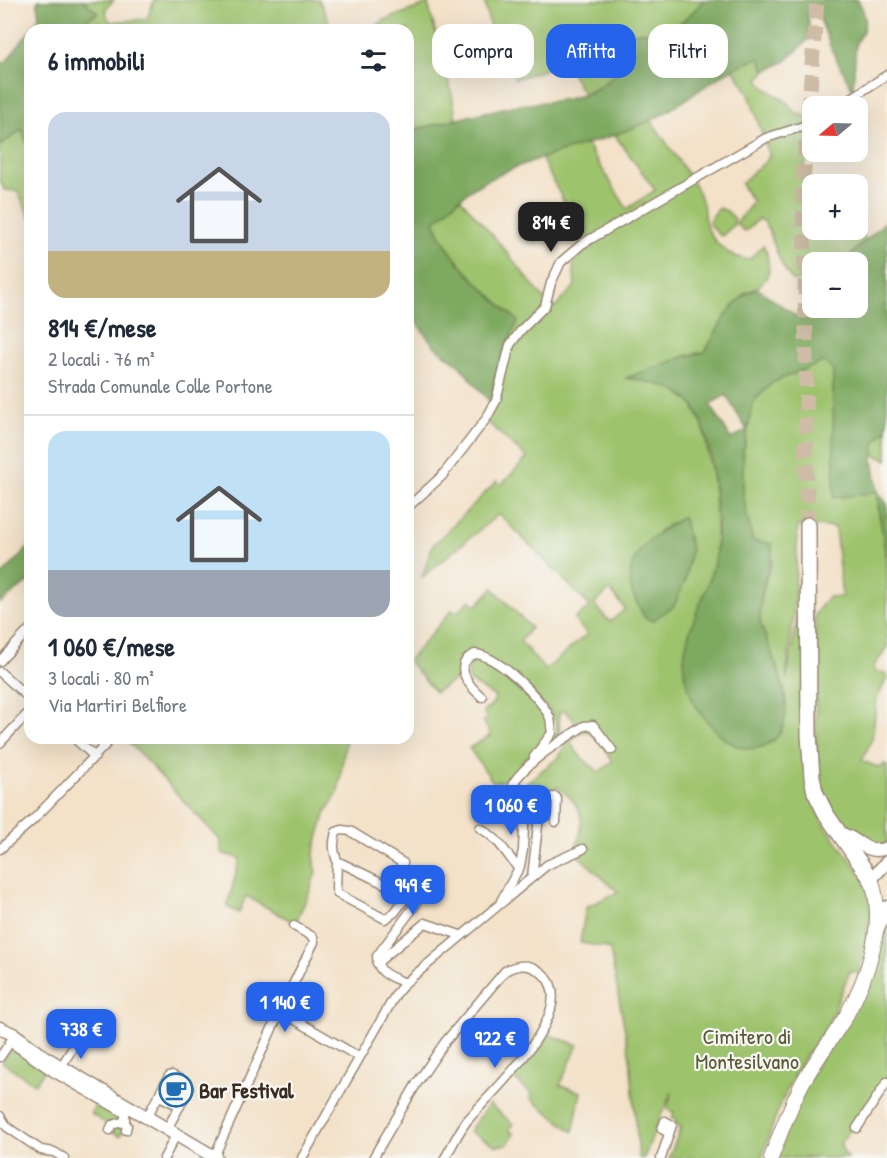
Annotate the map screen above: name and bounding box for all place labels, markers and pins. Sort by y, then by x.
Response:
pin: 814 € [509,202,593,253]
pin: 1 060 € [456,785,566,836]
pin: 949 € [371,865,455,916]
pin: 1 140 € [230,982,340,1033]
pin: 738 € [39,1009,123,1060]
pin: 922 € [453,1018,537,1069]
cafe icon: Bar Festival [158,1072,194,1108]
place label: Bar Festival [199,1075,295,1105]

